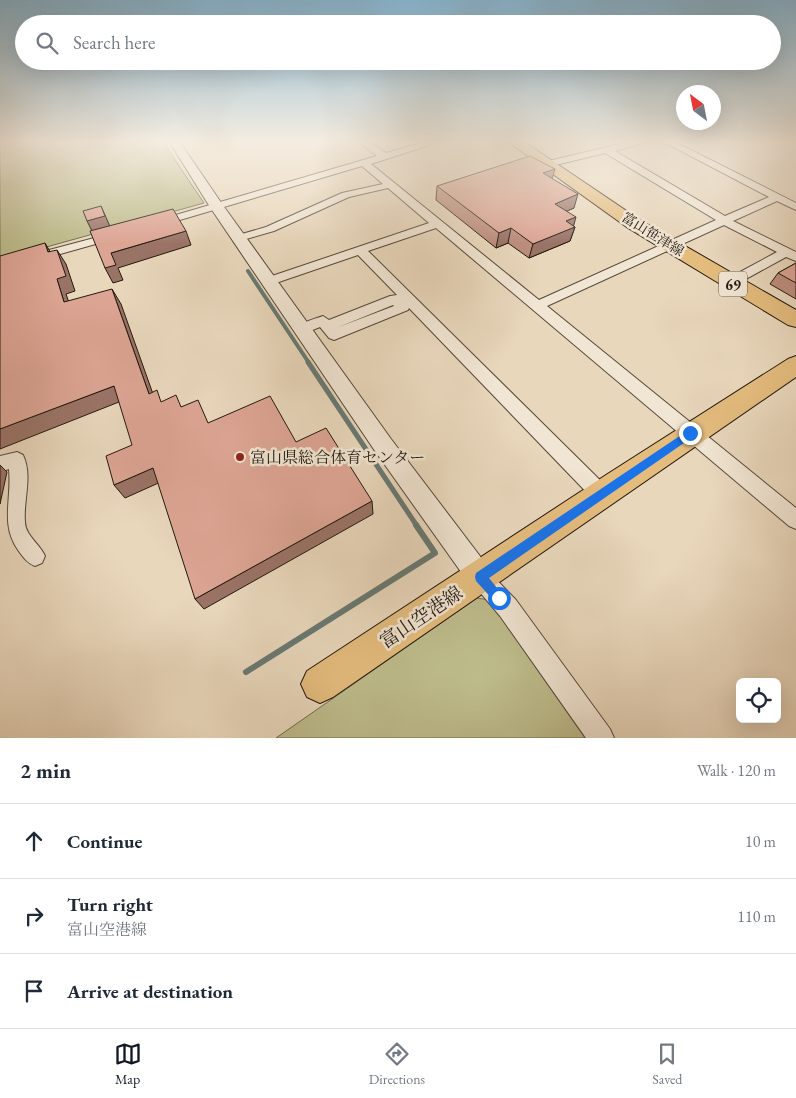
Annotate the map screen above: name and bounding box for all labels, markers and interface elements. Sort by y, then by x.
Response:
search box [15,15,781,70]
icon: search [33,29,61,57]
text: Search here [73,30,155,55]
north arrow [676,85,721,130]
street label: 富山笹津線 [619,208,687,260]
road number: 69 [719,272,747,296]
route end [679,422,702,445]
place label: 富山県総合体育センター [250,447,425,468]
marker: 富山県総合体育センター [234,451,246,463]
street label: 富山空港線 [375,580,467,654]
route start [488,587,511,610]
map controls [736,678,781,723]
button: locate [736,678,781,723]
text: 2 min [20,757,71,784]
text: Walk · 120 m [697,760,776,781]
icon: ahead [20,827,48,855]
text: Continue [67,829,142,854]
text: 10 m [745,831,776,852]
text: Turn right [67,892,153,917]
icon: right [20,902,48,930]
text: 110 m [737,906,776,927]
text: 富山空港線 [67,919,147,940]
icon: arrive [20,977,48,1005]
text: Arrive at destination [67,979,233,1004]
tab: Map [114,1040,142,1088]
tab: Directions [369,1040,425,1088]
tab: Saved [652,1040,682,1088]

